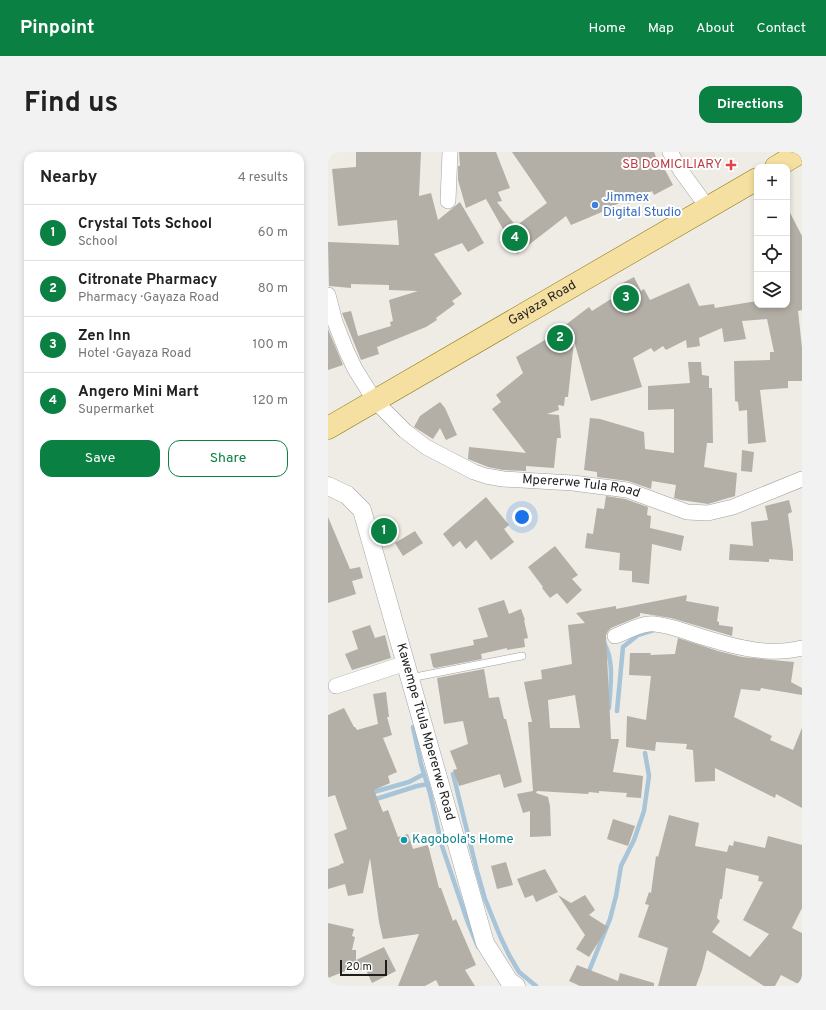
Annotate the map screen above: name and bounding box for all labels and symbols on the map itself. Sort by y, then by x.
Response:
place label: SB DOMICILIARY [622,157,722,173]
marker: SB DOMICILIARY [725,159,737,171]
place label: Jimmex Digital Studio [603,190,681,221]
marker: Jimmex Digital Studio [590,200,600,210]
pin: 4 [502,223,528,253]
street label: Gayaza Road [506,278,579,329]
pin: 3 [613,283,639,313]
pin: 2 [547,323,573,353]
street label: Mpererwe Tula Road [522,472,642,502]
your location [512,507,532,527]
pin: 1 [371,516,397,546]
street label: Kawempe Ttula Mpererwe Road [392,641,458,822]
place label: Kagobola's Home [412,832,513,848]
marker: Kagobola's Home [399,835,409,845]
scale bar [340,958,387,977]

